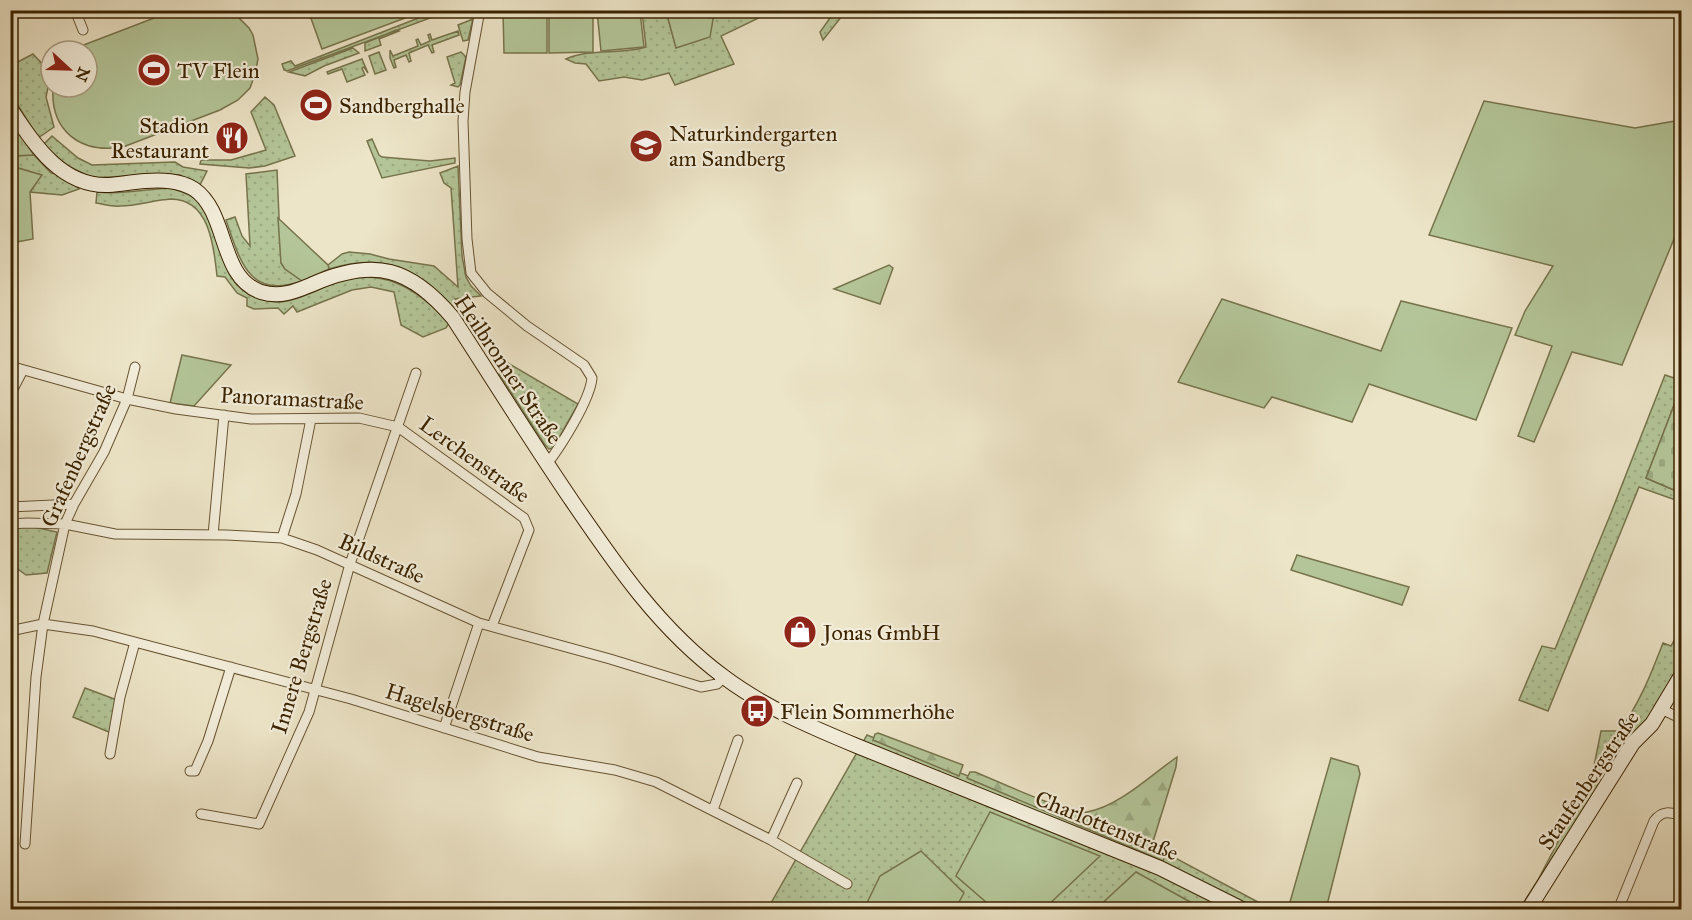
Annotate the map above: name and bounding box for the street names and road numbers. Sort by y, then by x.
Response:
street label: Heilbronner Straße [449,289,569,449]
street label: Grafenbergstraße [35,379,122,531]
street label: Panoramastraße [219,381,364,416]
street label: Lerchenstraße [414,410,535,509]
street label: Bildstraße [335,528,429,589]
street label: Innere Bergstraße [265,575,338,737]
street label: Hagelsbergstraße [382,677,537,748]
street label: Staufenbergstraße [1532,706,1645,855]
street label: Charlottenstraße [1031,784,1182,867]

